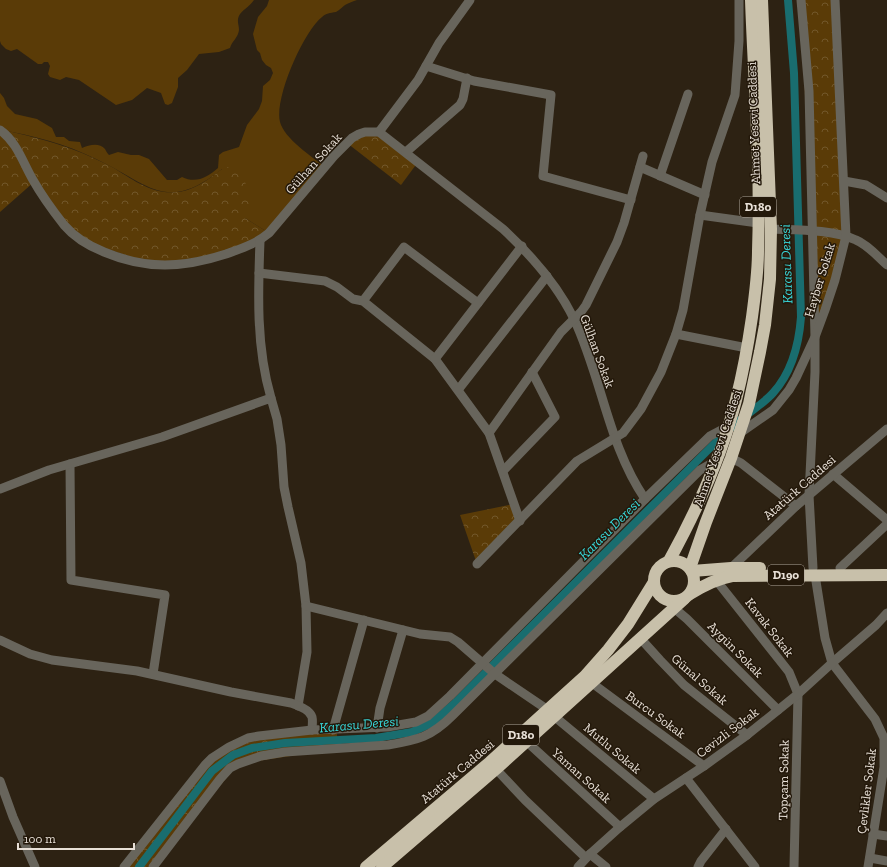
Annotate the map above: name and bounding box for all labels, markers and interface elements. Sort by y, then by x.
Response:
street label: Ahmet Yesevi Caddesi [744,61,763,185]
street label: Gülhan Sokak [282,129,345,197]
road number: D180 [740,197,776,217]
water label: Karasu Deresi [777,224,796,304]
street label: Hayber Sokak [801,241,838,319]
street label: Gülhan Sokak [577,312,618,390]
street label: Ahmet Yesevi Caddesi [690,387,745,509]
street label: Atatürk Caddesi [760,452,839,523]
water label: Karasu Deresi [575,495,644,564]
road number: D190 [768,565,804,585]
street label: Kavak Sokak [742,595,797,660]
street label: Aygün Sokak [705,618,767,680]
street label: Günal Sokak [668,651,731,708]
street label: Burcu Sokak [623,688,689,741]
street label: Cevizli Sokak [693,704,762,761]
water label: Karasu Deresi [319,713,399,736]
street label: Mutlu Sokak [581,720,645,777]
road number: D180 [503,725,539,745]
street label: Atatürk Caddesi [418,736,497,806]
street label: Topçam Sokak [775,739,792,821]
street label: Yaman Sokak [548,744,615,806]
street label: Çevlikler Sokak [854,747,879,835]
scale bar [18,825,134,851]
text: 100 m [24,832,56,846]

